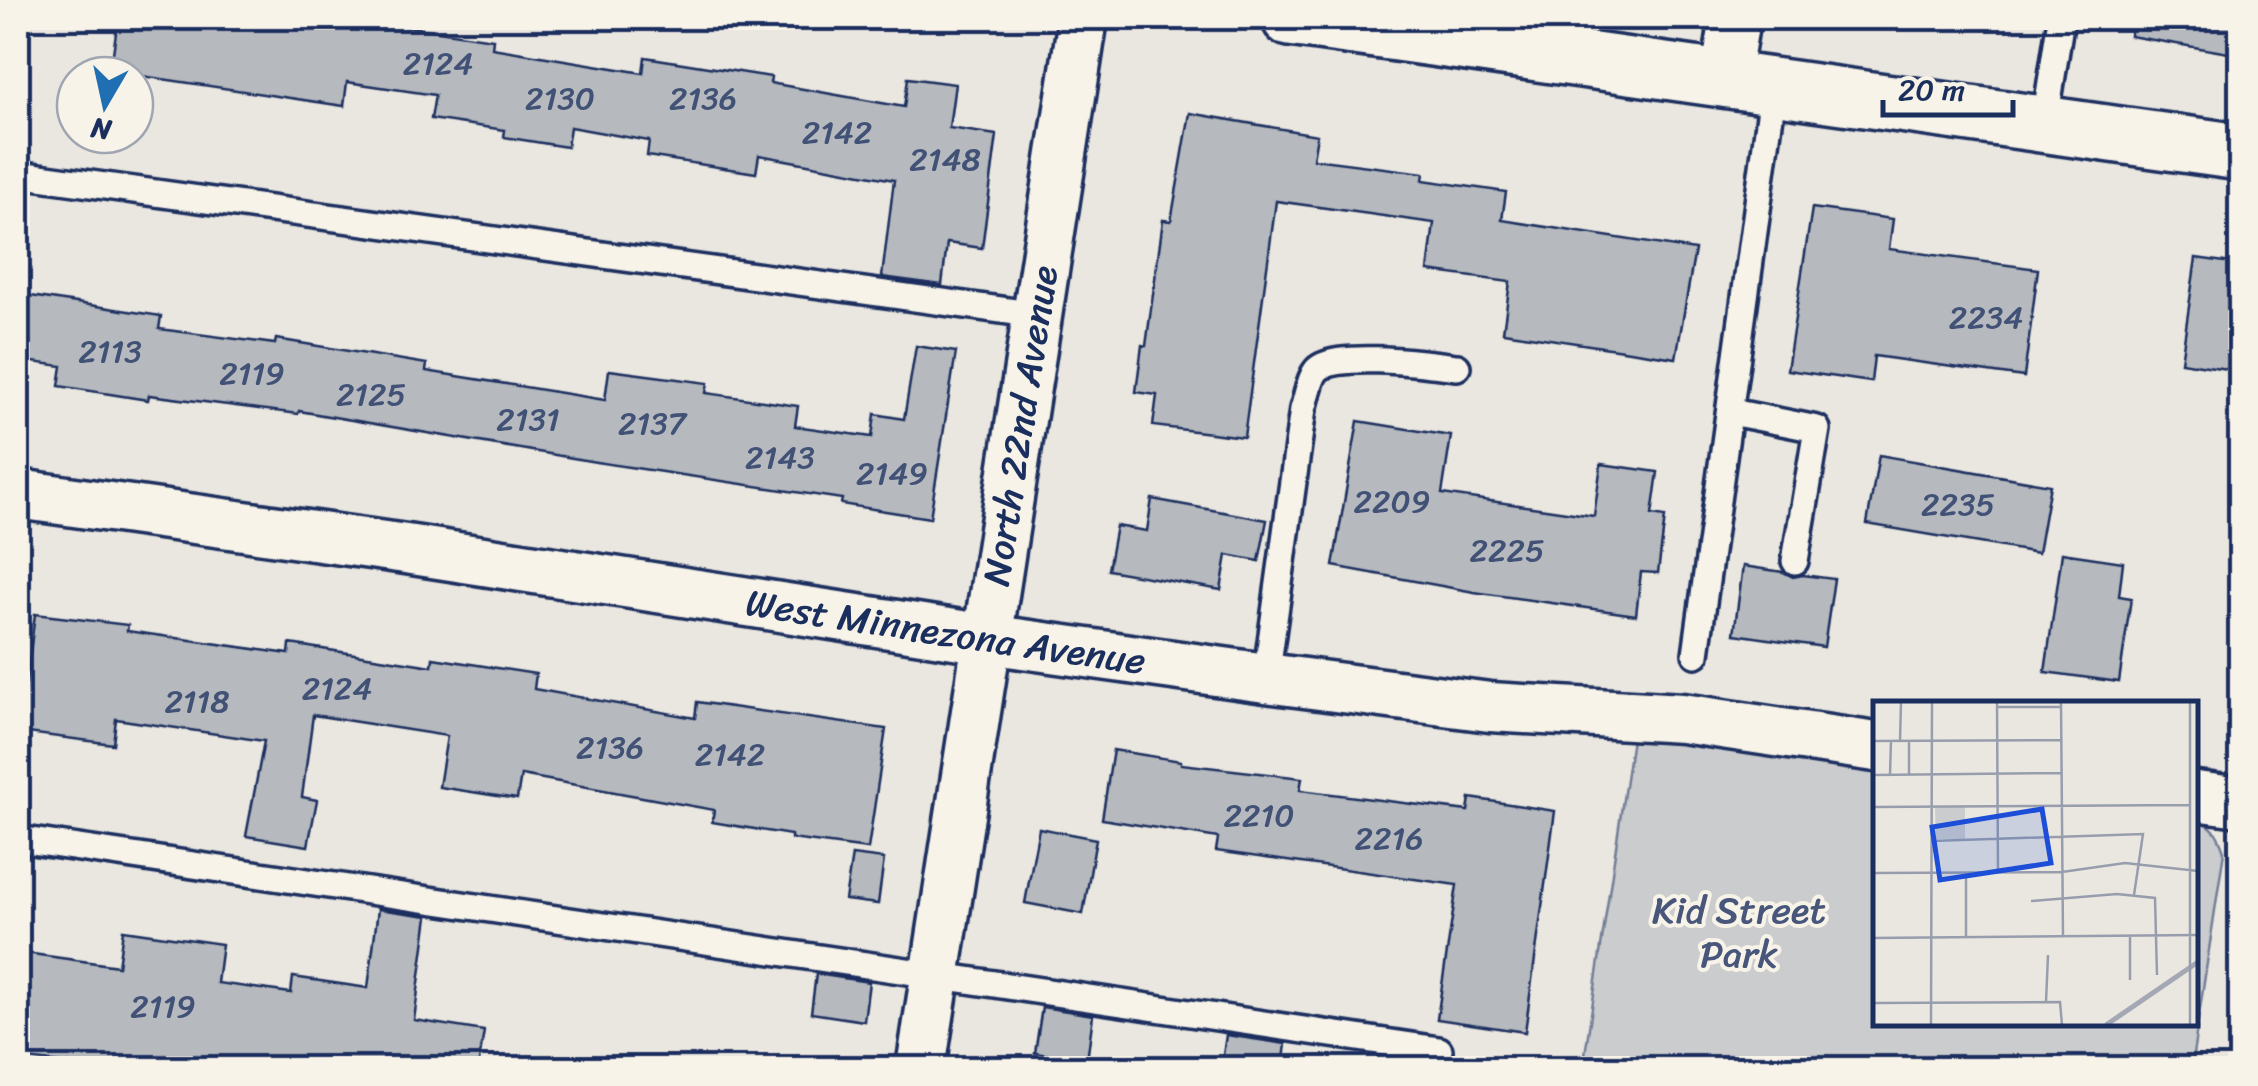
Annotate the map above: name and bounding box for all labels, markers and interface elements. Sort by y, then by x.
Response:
house number: 2124 [403,35,473,92]
north arrow [55,55,155,155]
scale bar [1883,55,2013,117]
text: 20 m [1898,63,1965,117]
house number: 2130 [525,70,595,127]
house number: 2136 [669,70,737,127]
text: N [87,103,116,155]
house number: 2142 [802,104,872,161]
house number: 2148 [909,131,981,188]
street label: North 22nd Avenue [962,261,1078,590]
house number: 2234 [1949,289,2023,346]
house number: 2113 [78,323,142,380]
house number: 2119 [219,345,285,402]
house number: 2125 [336,366,406,423]
house number: 2131 [496,391,560,448]
house number: 2137 [618,395,688,452]
house number: 2143 [745,429,815,486]
house number: 2149 [856,445,928,502]
house number: 2209 [1354,473,1430,530]
house number: 2235 [1921,476,1995,533]
house number: 2225 [1470,522,1544,579]
street label: West Minnezona Avenue [741,569,1150,694]
house number: 2124 [302,660,372,717]
house number: 2118 [164,673,230,730]
inset map [1873,701,2198,1026]
house number: 2136 [576,719,644,776]
house number: 2142 [695,726,765,783]
house number: 2210 [1224,787,1294,844]
house number: 2216 [1355,810,1423,867]
park label: Kid Street Park [1652,877,1826,988]
house number: 2119 [130,978,196,1035]

